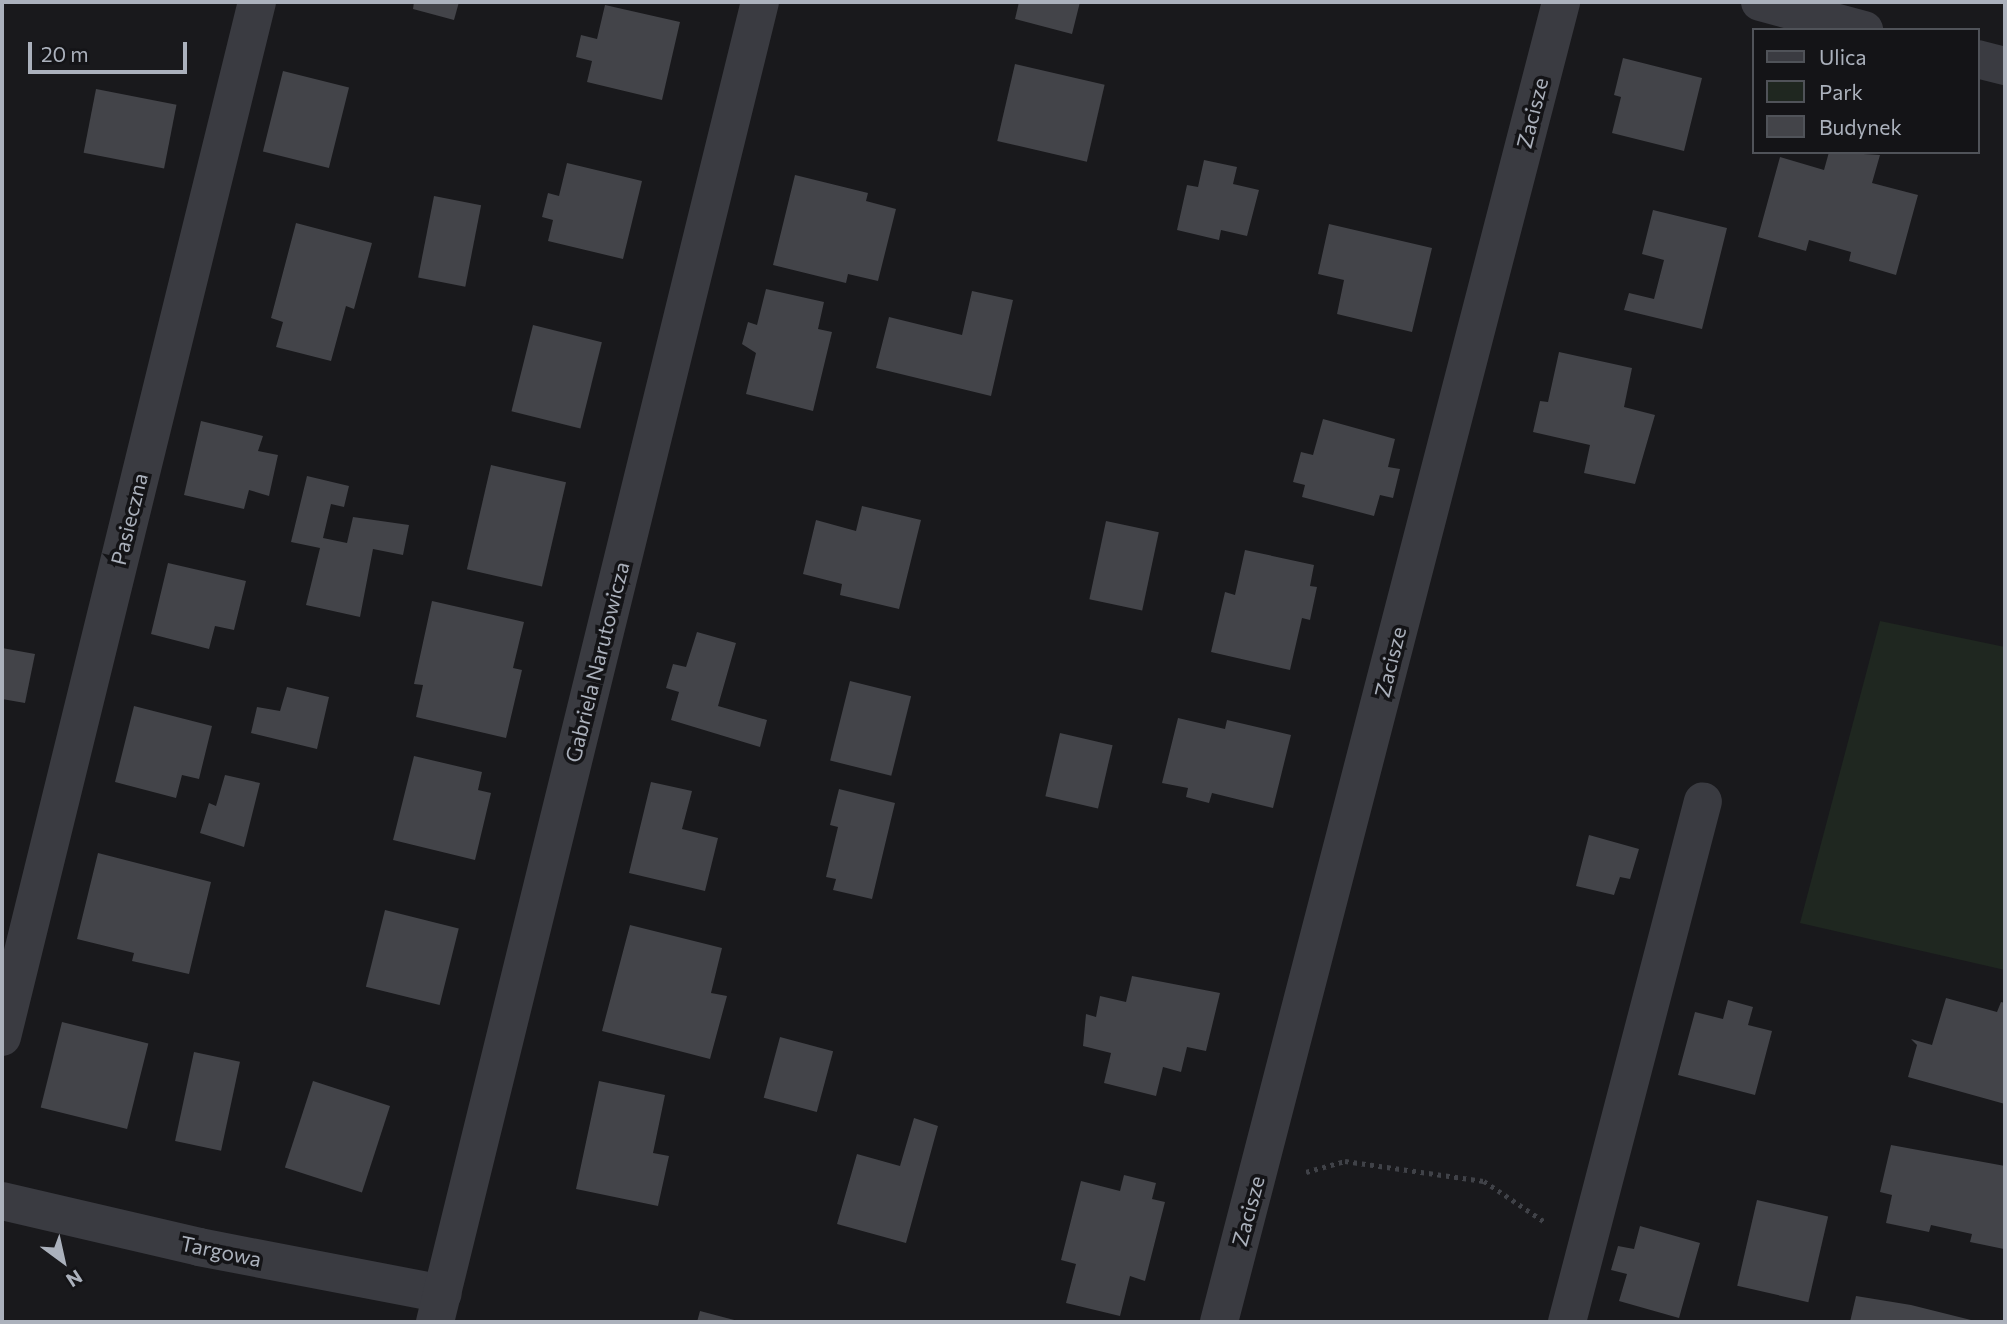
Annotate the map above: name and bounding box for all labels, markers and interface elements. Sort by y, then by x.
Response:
scale bar [32,28,191,72]
legend [1752,28,1979,154]
text: 20 m [41,41,89,66]
text: Ulica [1819,44,1866,69]
street label: Zacisze [1511,75,1553,151]
text: Park [1819,79,1863,104]
text: Budynek [1819,114,1902,139]
street label: Pasieczna [105,470,153,568]
street label: Gabriela Narutowicza [560,559,634,765]
street label: Zacisze [1369,624,1411,700]
street label: Zacisze [1227,1173,1269,1249]
north arrow [28,1226,98,1296]
street label: Targowa [178,1230,264,1272]
text: N [62,1265,87,1293]

